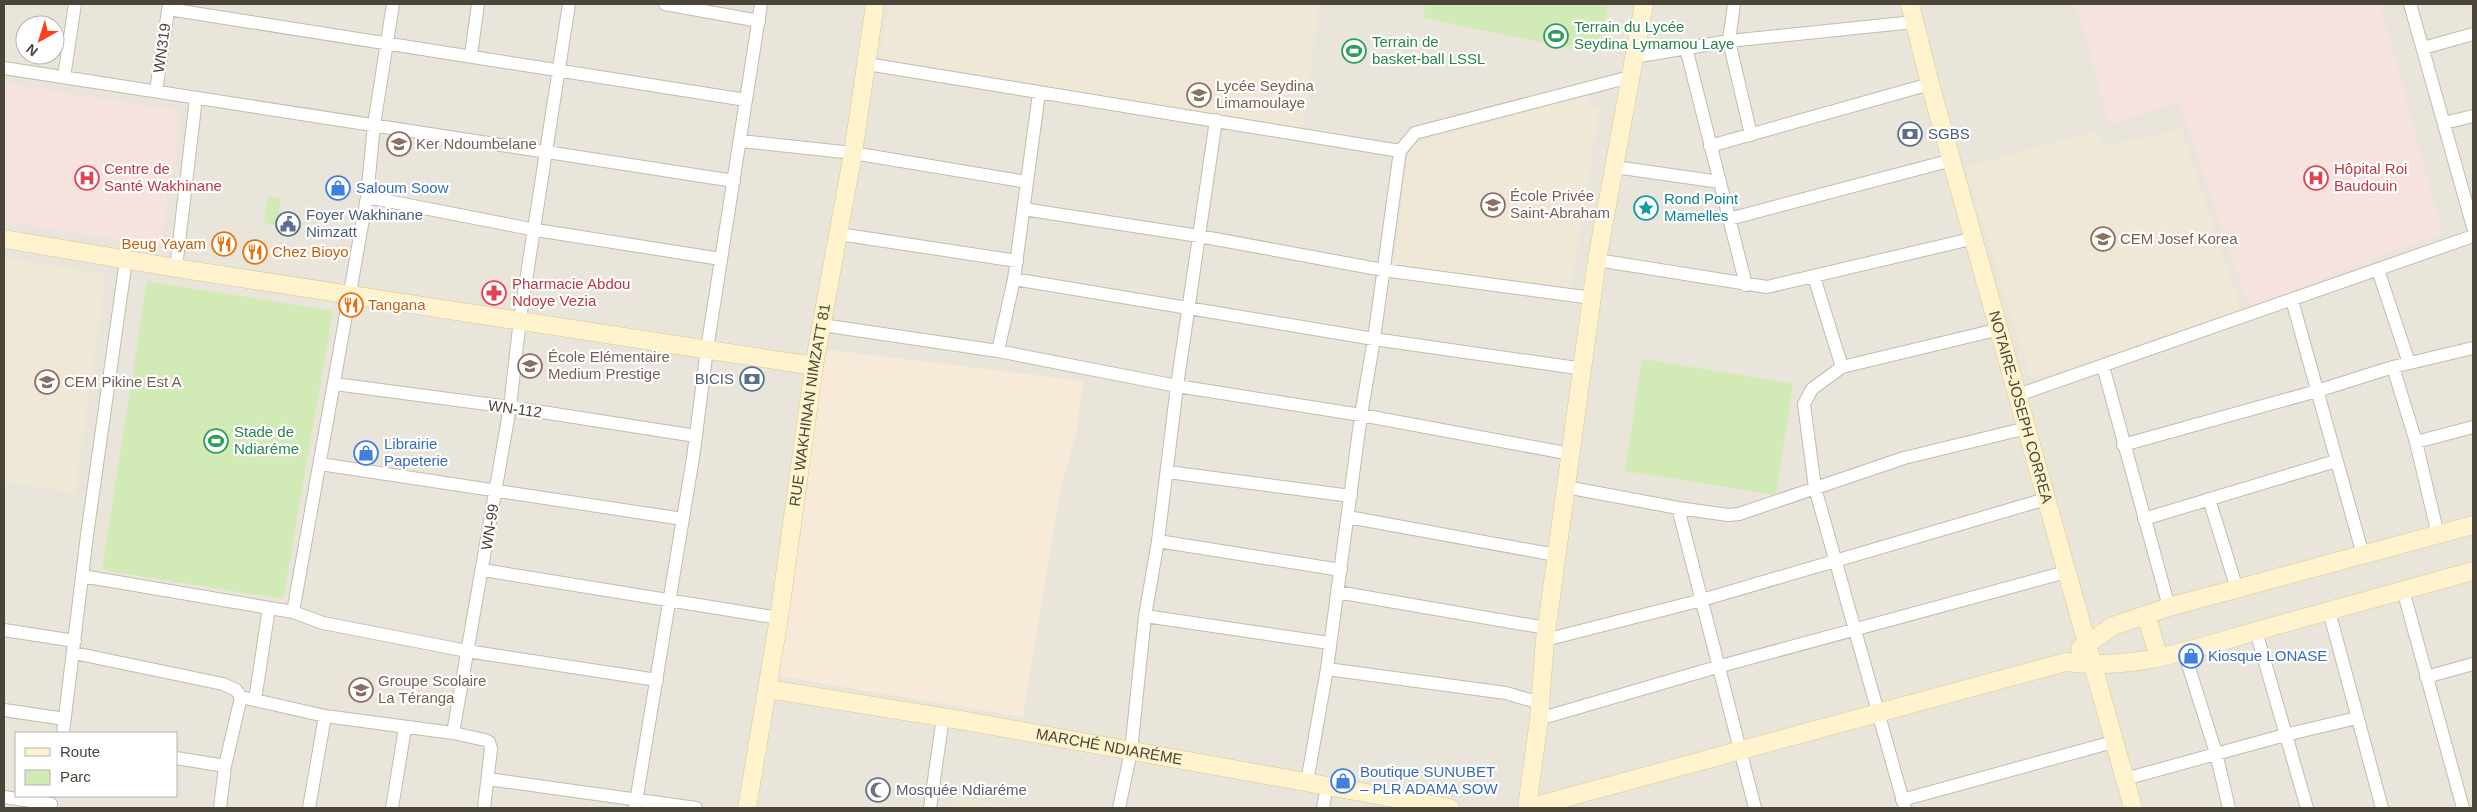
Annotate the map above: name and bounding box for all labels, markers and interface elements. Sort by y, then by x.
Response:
north arrow [15,15,65,65]
place label: Terrain du Lycée Seydina Lymamou Laye [1574,18,1734,52]
street label: WN319 [150,22,173,74]
sports icon: Terrain du Lycée Seydina Lymamou Laye [1543,23,1569,49]
place label: Terrain de basket-ball LSSL [1372,33,1485,67]
sports icon: Terrain de basket-ball LSSL [1341,38,1367,64]
text: N [23,41,41,60]
place label: Lycée Seydina Limamoulaye [1216,77,1315,111]
school or university icon: Lycée Seydina Limamoulaye [1186,82,1212,108]
bank icon: SGBS [1897,121,1923,147]
place label: SGBS [1928,125,1970,142]
school or university icon: Ker Ndoumbelane [386,131,412,157]
place label: Ker Ndoumbelane [416,135,537,152]
place label: Centre de Santé Wakhinane [104,160,222,194]
place label: Hôpital Roi Baudouin [2334,160,2407,194]
hospital icon: Centre de Santé Wakhinane [74,165,100,191]
hospital icon: Hôpital Roi Baudouin [2303,165,2329,191]
shop icon: Saloum Soow [325,175,351,201]
place label: Saloum Soow [356,179,449,196]
place label: École Privée Saint-Abraham [1510,187,1610,221]
place label: Rond Point Mamelles [1664,190,1739,224]
school or university icon: École Privée Saint-Abraham [1480,192,1506,218]
place icon: Rond Point Mamelles [1633,195,1659,221]
place label: Foyer Wakhinane Nimzatt [306,206,423,240]
public building icon: Foyer Wakhinane Nimzatt [275,211,301,237]
school or university icon: CEM Josef Korea [2090,226,2116,252]
place label: CEM Josef Korea [2120,230,2238,247]
restaurant icon: Beug Yayam [211,231,237,257]
place label: Beug Yayam [122,235,206,252]
restaurant icon: Chez Bioyo [242,239,268,265]
place label: Chez Bioyo [272,243,349,260]
place label: Pharmacie Abdou Ndoye Vezia [512,275,630,309]
pharmacy icon: Pharmacie Abdou Ndoye Vezia [481,280,507,306]
restaurant icon: Tangana [338,292,364,318]
place label: Tangana [368,296,426,313]
street label: RUE WAKHINAN NIMZATT 81 [786,302,833,507]
street label: NOTAIRE-JOSEPH CORREA [1986,309,2056,505]
place label: École Elémentaire Medium Prestige [548,348,670,382]
school or university icon: École Elémentaire Medium Prestige [517,353,543,379]
bank icon: BICIS [739,366,765,392]
school or university icon: CEM Pikine Est A [34,369,60,395]
place label: BICIS [695,370,734,387]
place label: CEM Pikine Est A [64,373,182,390]
street label: WN-112 [487,396,543,421]
place label: Stade de Ndiaréme [234,423,299,457]
sports icon: Stade de Ndiaréme [203,428,229,454]
place label: Librairie Papeterie [384,435,448,469]
shop icon: Librairie Papeterie [353,440,379,466]
street label: WN-99 [477,503,502,551]
shop icon: Kiosque LONASE [2178,643,2204,669]
place label: Kiosque LONASE [2208,647,2327,664]
place label: Groupe Scolaire La Téranga [378,672,486,706]
school or university icon: Groupe Scolaire La Téranga [348,677,374,703]
street label: MARCHÉ NDIARÉME [1035,725,1184,768]
legend [15,732,178,797]
text: Route [60,743,100,760]
place label: Boutique SUNUBET – PLR ADAMA SOW [1360,763,1498,797]
text: Parc [60,768,91,785]
shop icon: Boutique SUNUBET – PLR ADAMA SOW [1330,768,1356,794]
mosque icon: Mosquée Ndiaréme [865,777,891,803]
place label: Mosquée Ndiaréme [896,781,1027,798]

